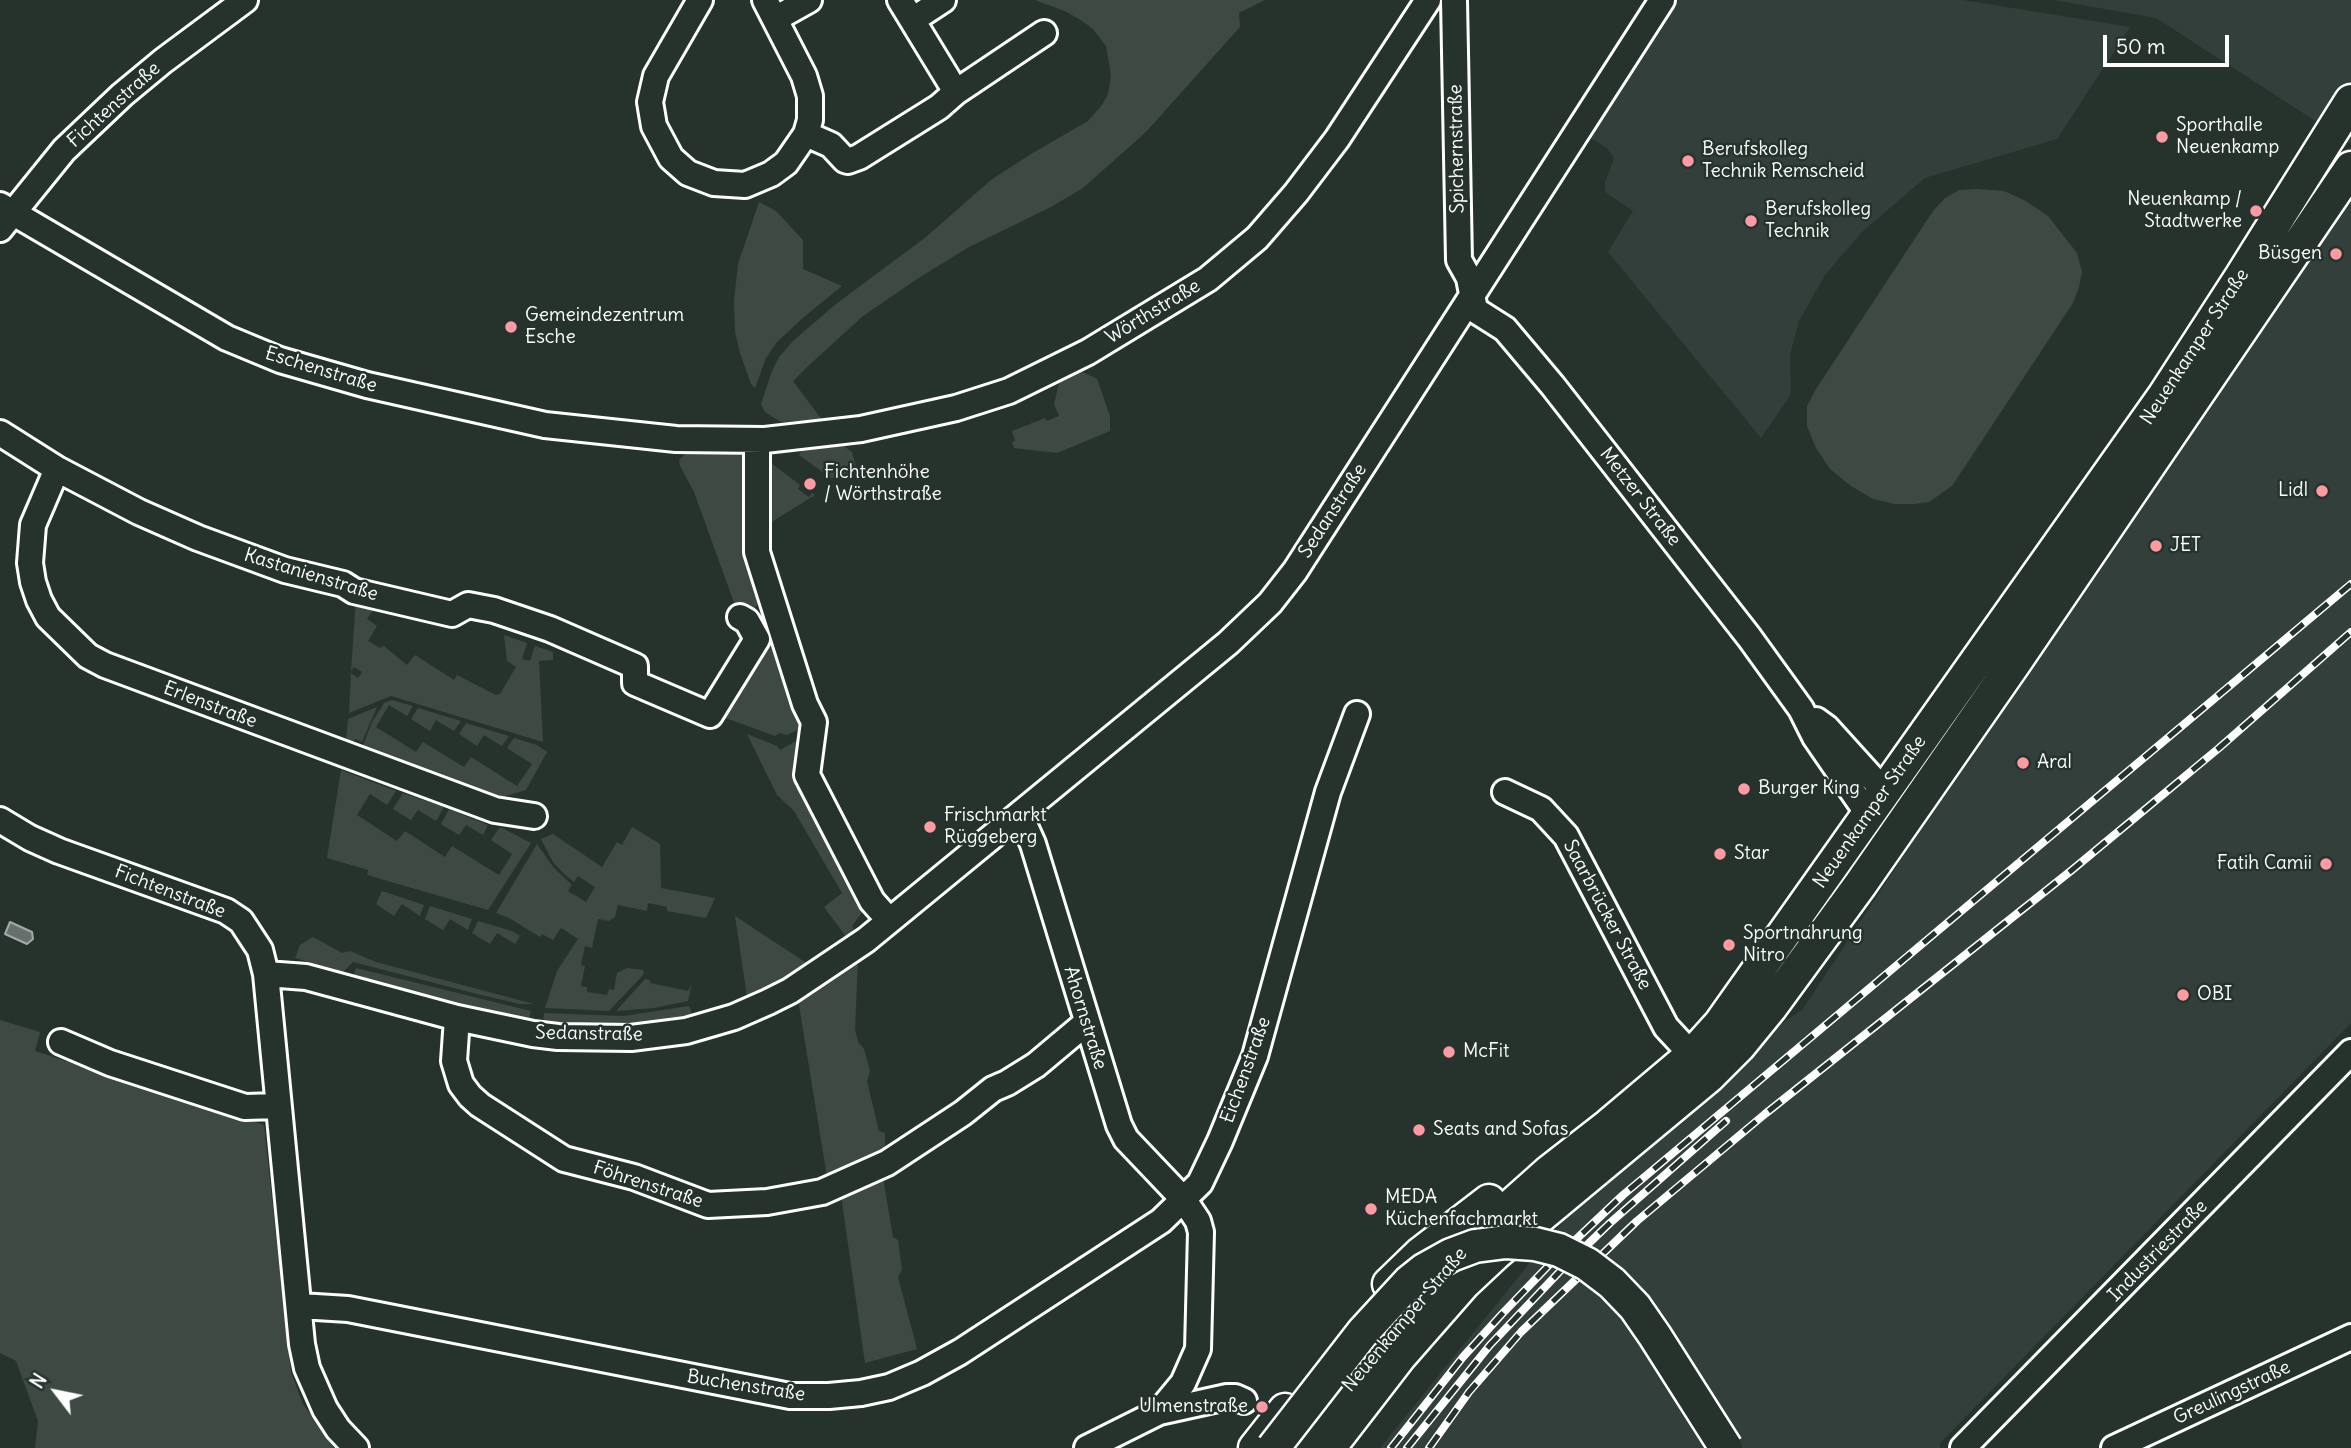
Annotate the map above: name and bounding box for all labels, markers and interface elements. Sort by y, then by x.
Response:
scale bar [2106,21,2232,65]
text: 50 m [2116,33,2165,60]
street label: Fichtenstraße [63,57,165,153]
street label: Spichernstraße [1444,84,1470,214]
place label: Sporthalle Neuenkamp [2176,115,2279,159]
marker: Sporthalle Neuenkamp [2154,129,2170,145]
place label: Berufskolleg Technik Remscheid [1702,139,1864,183]
marker: Berufskolleg Technik Remscheid [1680,153,1696,169]
place label: Neuenkamp / Stadtwerke [2127,189,2242,233]
place label: Berufskolleg Technik [1765,199,1871,243]
marker: Neuenkamp / Stadtwerke [2248,203,2264,219]
marker: Berufskolleg Technik [1743,213,1759,229]
place label: Büsgen [2258,243,2322,265]
marker: Büsgen [2328,246,2344,262]
street label: Neuenkamper Straße [2136,265,2254,429]
street label: Wörthstraße [1102,275,1204,349]
place label: Gemeindezentrum Esche [525,305,684,349]
marker: Gemeindezentrum Esche [503,319,519,335]
street label: Eschenstraße [262,342,380,398]
street label: Metzer Straße [1594,443,1686,551]
street label: Sedanstraße [1294,460,1372,562]
place label: Fichtenhöhe / Wörthstraße [824,462,942,506]
marker: Fichtenhöhe / Wörthstraße [802,476,818,492]
place label: Lidl [2278,480,2308,502]
marker: Lidl [2314,483,2330,499]
place label: JET [2170,535,2201,557]
marker: JET [2148,538,2164,554]
street label: Kastanienstraße [241,544,381,606]
street label: Erlenstraße [160,677,260,733]
street label: Neuenkamper Straße [1809,731,1931,893]
place label: Aral [2037,752,2072,774]
marker: Aral [2015,755,2031,771]
place label: Burger King [1758,778,1860,800]
marker: Burger King [1736,781,1752,797]
place label: Frischmarkt Rüggeberg [944,805,1047,849]
marker: Frischmarkt Rüggeberg [922,819,938,835]
street label: Saarbrücker Straße [1558,836,1656,994]
place label: Star [1734,843,1769,865]
marker: Star [1712,846,1728,862]
place label: Fatih Camii [2217,853,2312,875]
marker: Fatih Camii [2318,856,2334,872]
street label: Fichtenstraße [111,860,229,924]
place label: Sportnahrung Nitro [1743,923,1862,967]
marker: Sportnahrung Nitro [1721,937,1737,953]
street label: Ahornstraße [1059,964,1111,1072]
place label: OBI [2197,984,2232,1006]
marker: OBI [2175,987,2191,1003]
street label: Eichenstraße [1216,1014,1276,1126]
street label: Sedanstraße [535,1022,643,1046]
place label: McFit [1463,1041,1509,1063]
marker: McFit [1441,1044,1457,1060]
place label: Seats and Sofas [1433,1119,1568,1141]
marker: Seats and Sofas [1411,1122,1427,1138]
street label: Föhrenstraße [590,1157,706,1213]
place label: MEDA Küchenfachmarkt [1385,1187,1538,1231]
street label: Industriestraße [2104,1195,2212,1307]
marker: MEDA Küchenfachmarkt [1363,1201,1379,1217]
street label: Neuenkamper Straße [1338,1243,1472,1397]
street label: Greulingstraße [2170,1356,2294,1430]
north arrow [21,1357,91,1427]
street label: Buchenstraße [685,1365,807,1407]
text: N [25,1369,52,1393]
place label: Ulmenstraße [1139,1396,1248,1418]
marker: Ulmenstraße [1254,1399,1270,1415]

